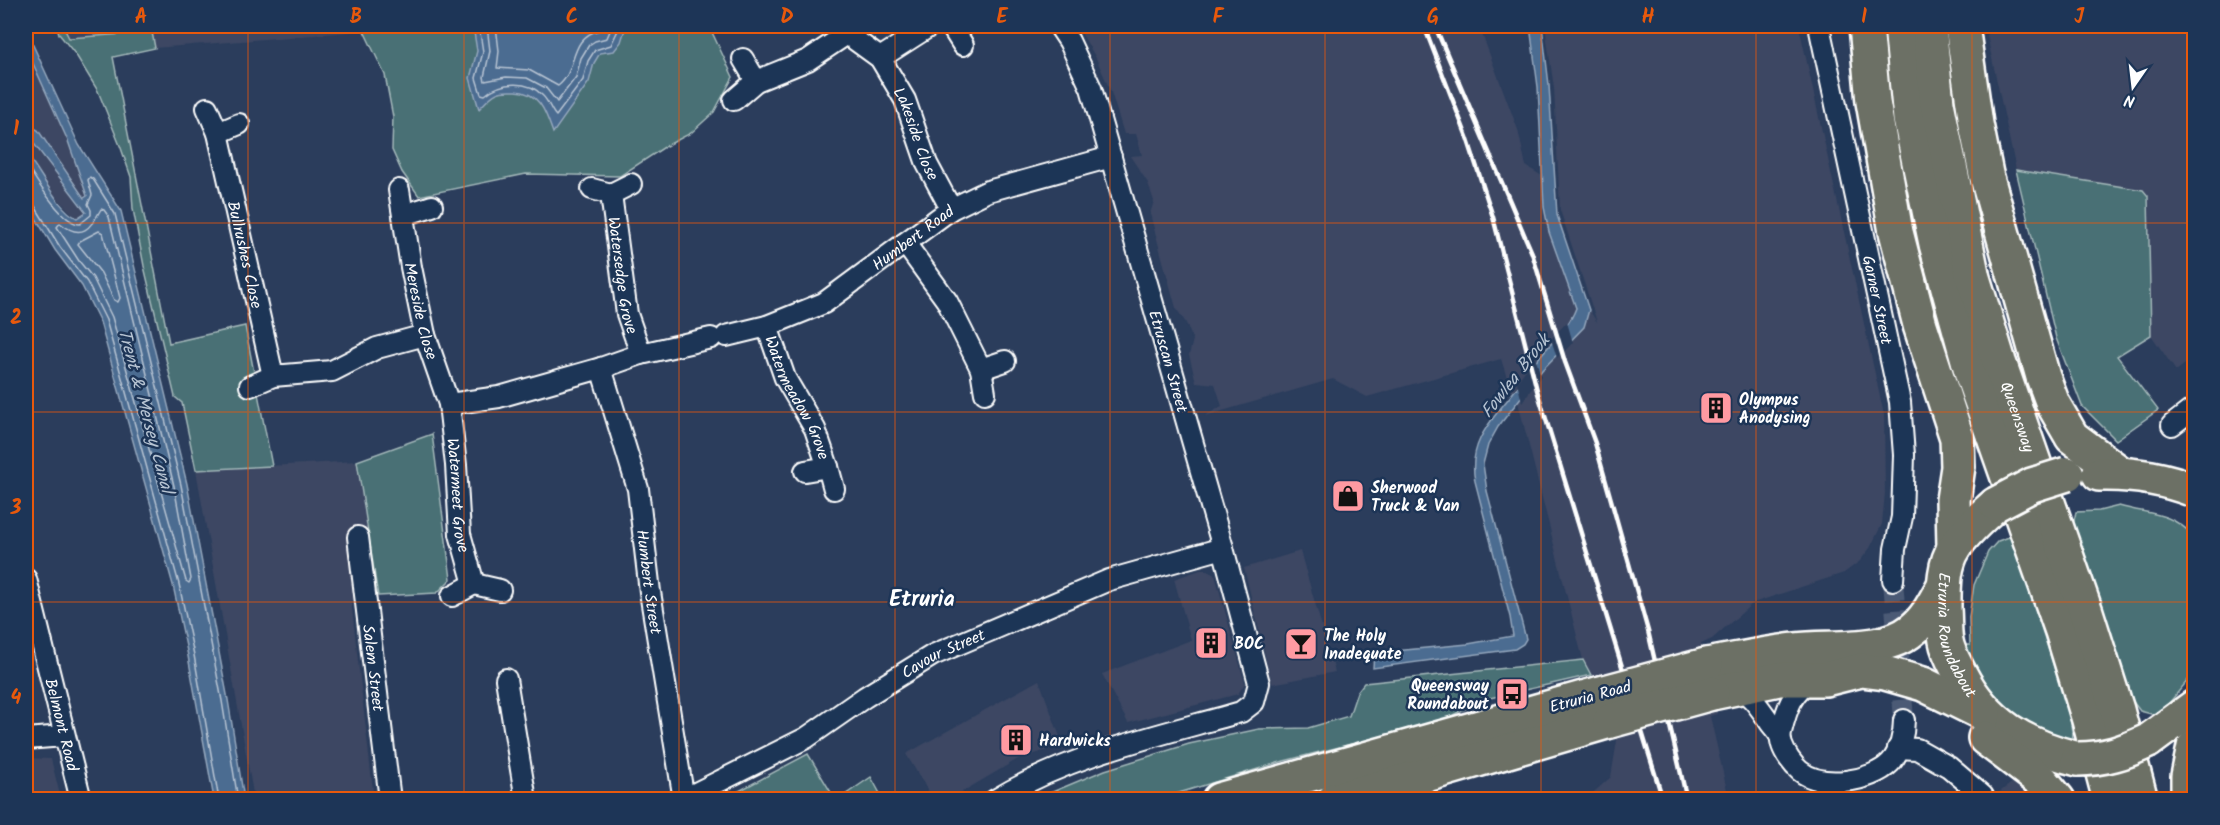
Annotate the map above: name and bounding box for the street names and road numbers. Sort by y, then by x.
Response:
street label: Lakeside Close [886,83,945,185]
street label: Bullrushes Close [220,199,268,311]
street label: Humbert Road [867,199,961,277]
street label: Watersedge Grove [600,215,644,338]
street label: Garner Street [1855,253,1898,348]
street label: Mereside Close [396,260,444,364]
street label: Etruscan Street [1141,307,1194,416]
street label: Watermeadow Grove [757,332,836,463]
street label: Queensway [1993,378,2041,457]
street label: Watermeet Grove [439,437,476,556]
street label: Humbert Street [629,528,668,637]
street label: Etruria Roundabout [1930,571,1983,704]
street label: Cavour Street [897,623,990,686]
street label: Salem Street [355,624,390,714]
street label: Etruria Road [1547,674,1635,720]
street label: Belmont Road [37,676,85,775]

